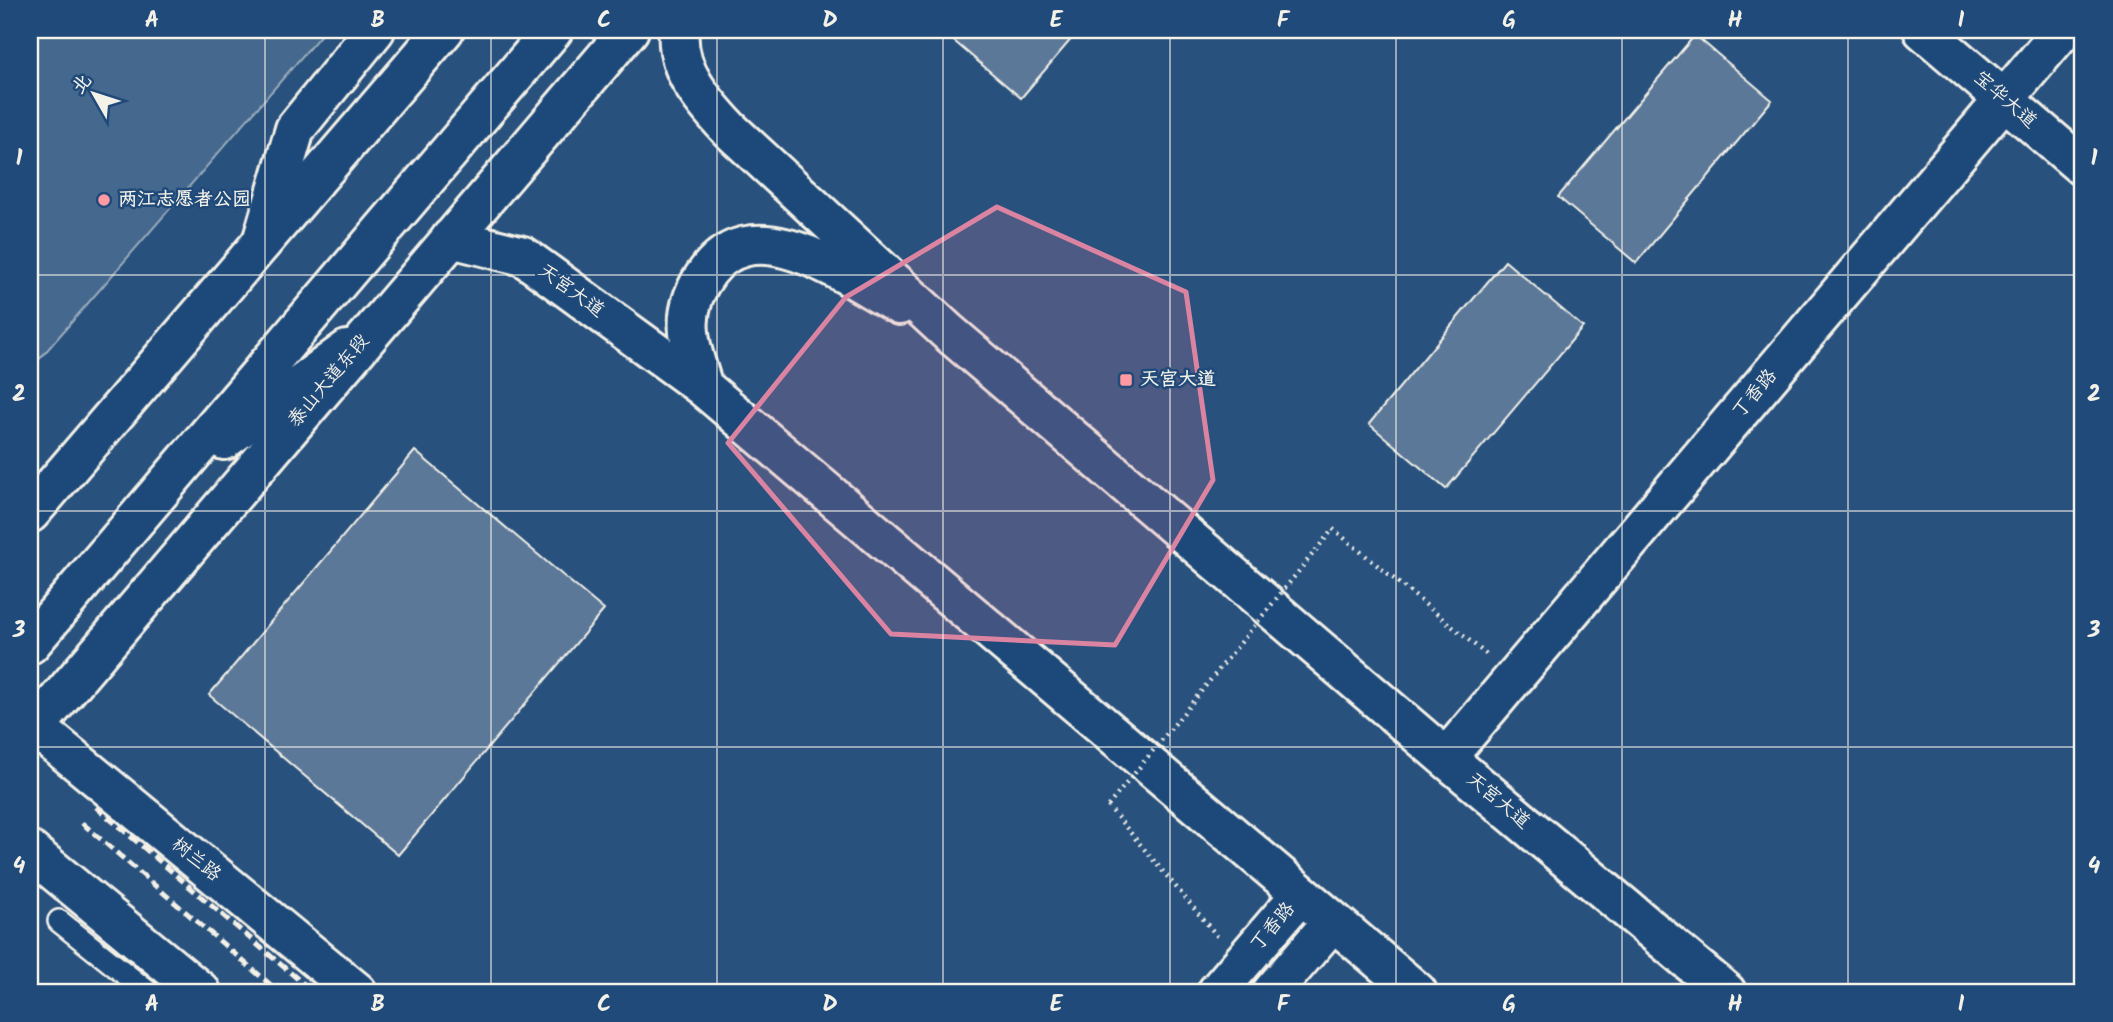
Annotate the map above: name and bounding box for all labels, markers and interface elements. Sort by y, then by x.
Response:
text: A [145,3,159,39]
text: B [371,3,385,39]
text: C [597,3,611,39]
text: D [822,3,838,39]
text: E [1050,3,1064,39]
text: F [1277,3,1291,39]
text: G [1502,3,1516,39]
text: H [1728,3,1743,39]
text: I [1957,3,1965,39]
north arrow [60,60,130,130]
street label: 宝华大道 [1966,64,2044,136]
text: 北 [65,68,100,101]
text: 1 [16,141,23,177]
text: 1 [2091,141,2098,177]
place label: 两江志愿者公园 [118,185,251,215]
marker: 两江志愿者公园 [96,192,112,208]
street label: 天宫大道 [531,257,611,325]
street label: 泰山大道东段 [281,328,377,434]
street label: 丁香路 [1725,363,1785,425]
place label: 天宫大道 [1140,365,1216,395]
marker: 天宫大道 [1118,372,1134,388]
text: 2 [12,377,26,413]
text: 2 [2087,377,2101,413]
text: 3 [12,613,26,649]
text: 3 [2087,613,2101,649]
street label: 天宫大道 [1459,765,1537,837]
street label: 树兰路 [164,830,228,890]
text: 4 [13,849,26,885]
text: 4 [2088,849,2101,885]
street label: 丁香路 [1243,896,1303,958]
text: A [145,987,159,1022]
text: B [371,987,385,1022]
text: C [597,987,611,1022]
text: D [822,987,838,1022]
text: E [1050,987,1064,1022]
text: F [1277,987,1291,1022]
text: G [1502,987,1516,1022]
text: H [1728,987,1743,1022]
text: I [1957,987,1965,1022]

